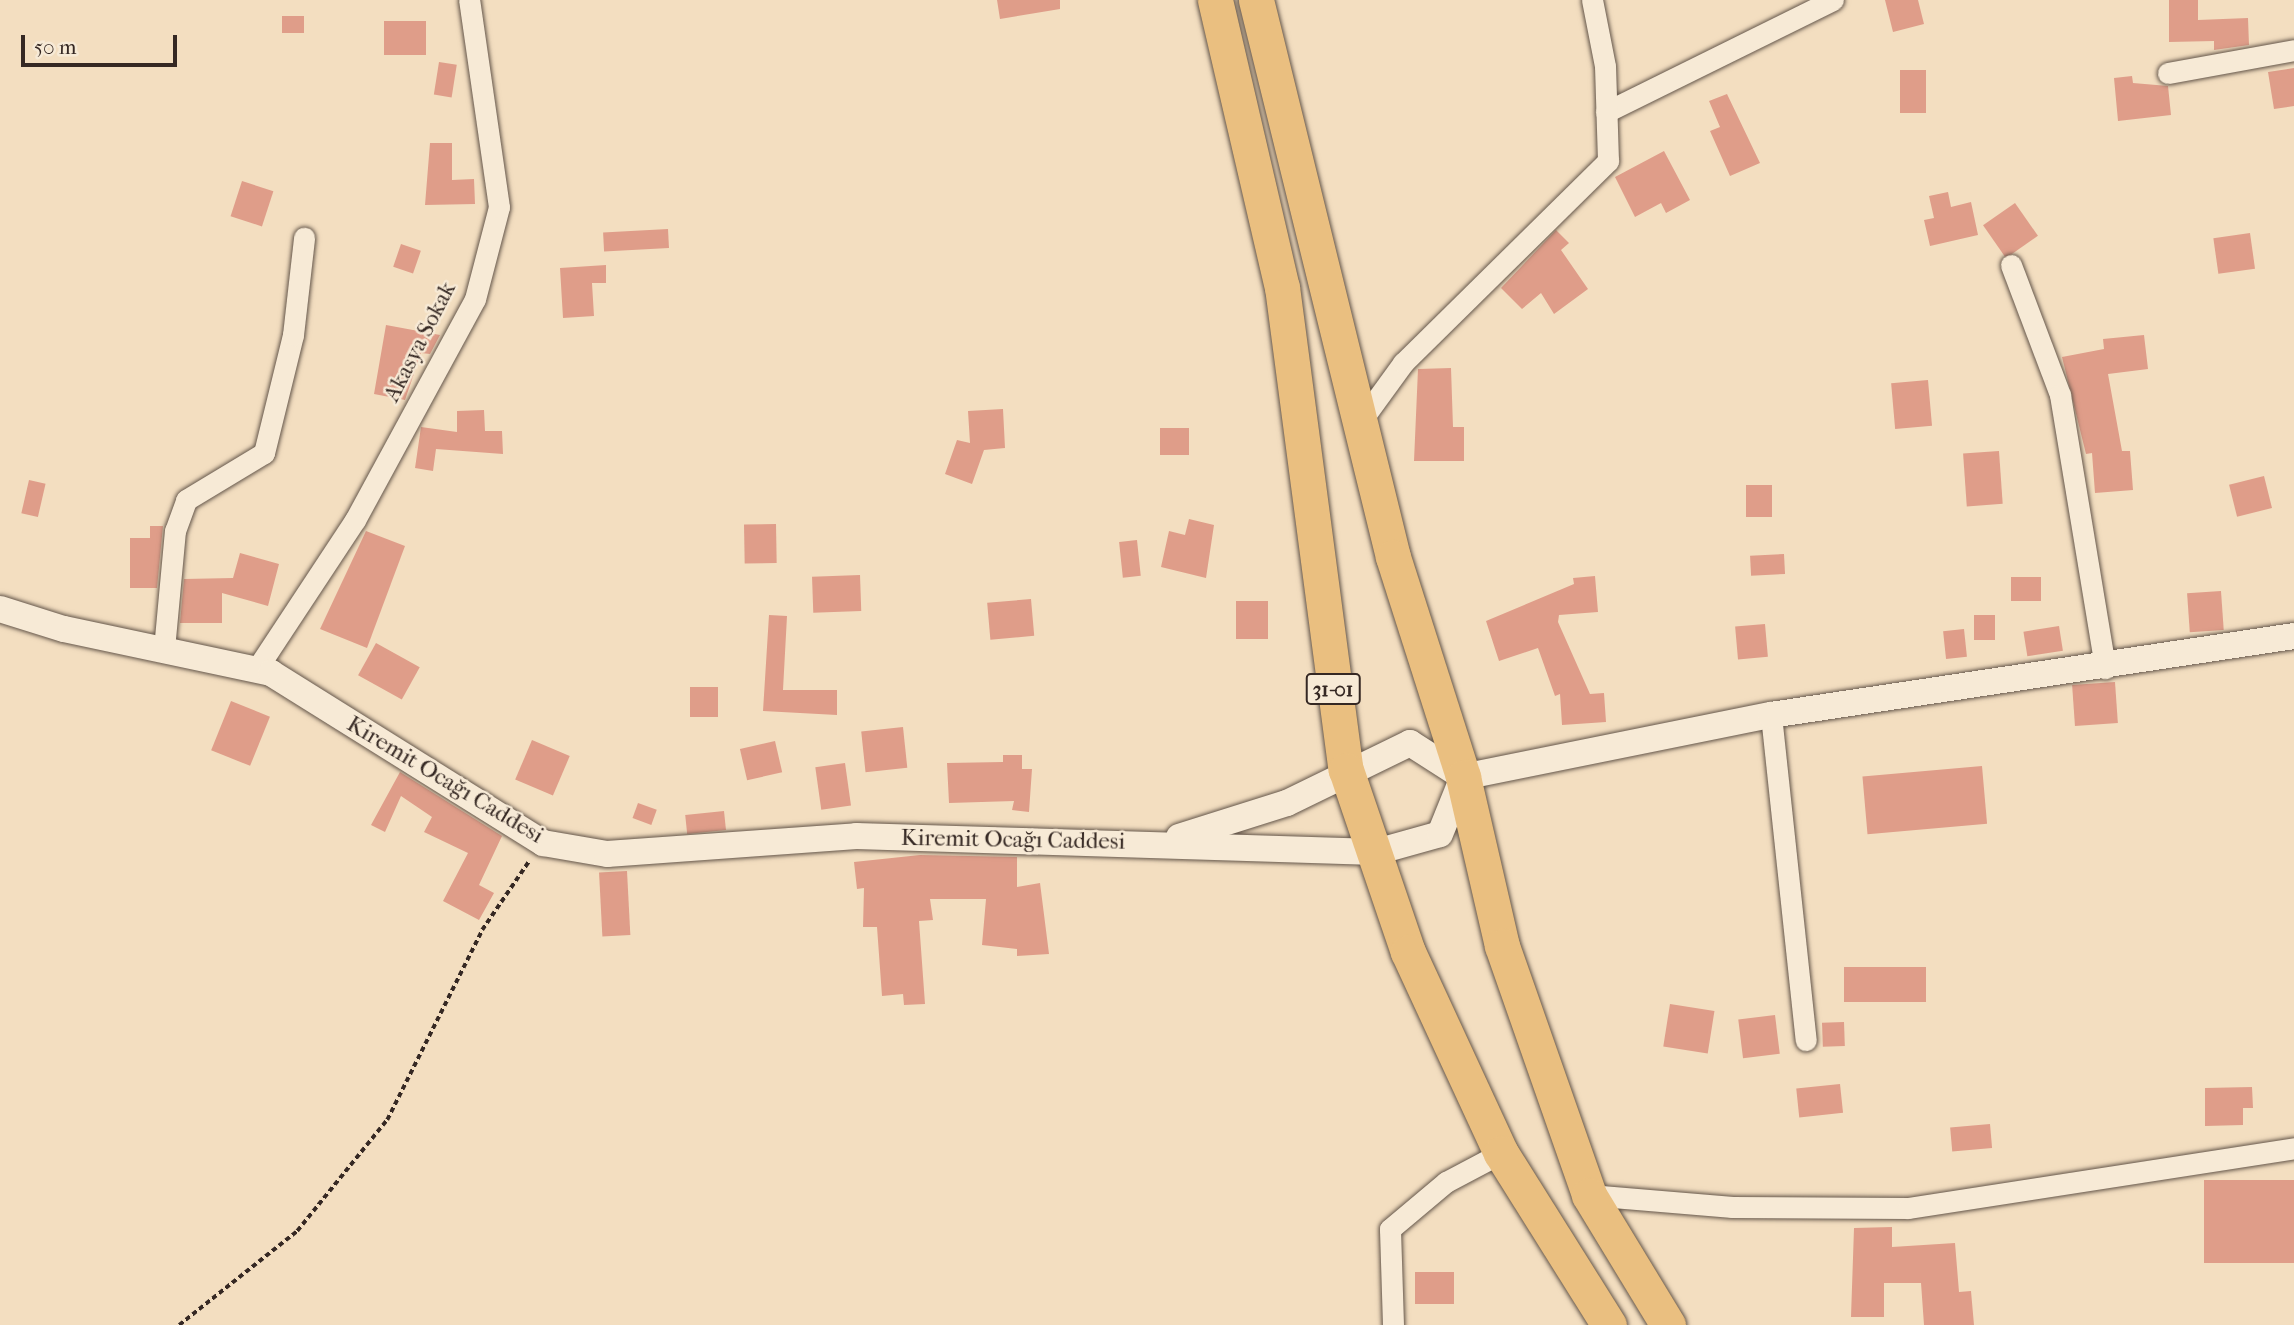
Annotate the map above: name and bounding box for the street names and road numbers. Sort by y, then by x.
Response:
street label: Akasya Sokak [378,277,462,407]
road number: 31-01 [1305,672,1361,706]
street label: Kiremit Ocağı Caddesi [342,710,548,850]
street label: Kiremit Ocağı Caddesi [901,824,1125,856]

